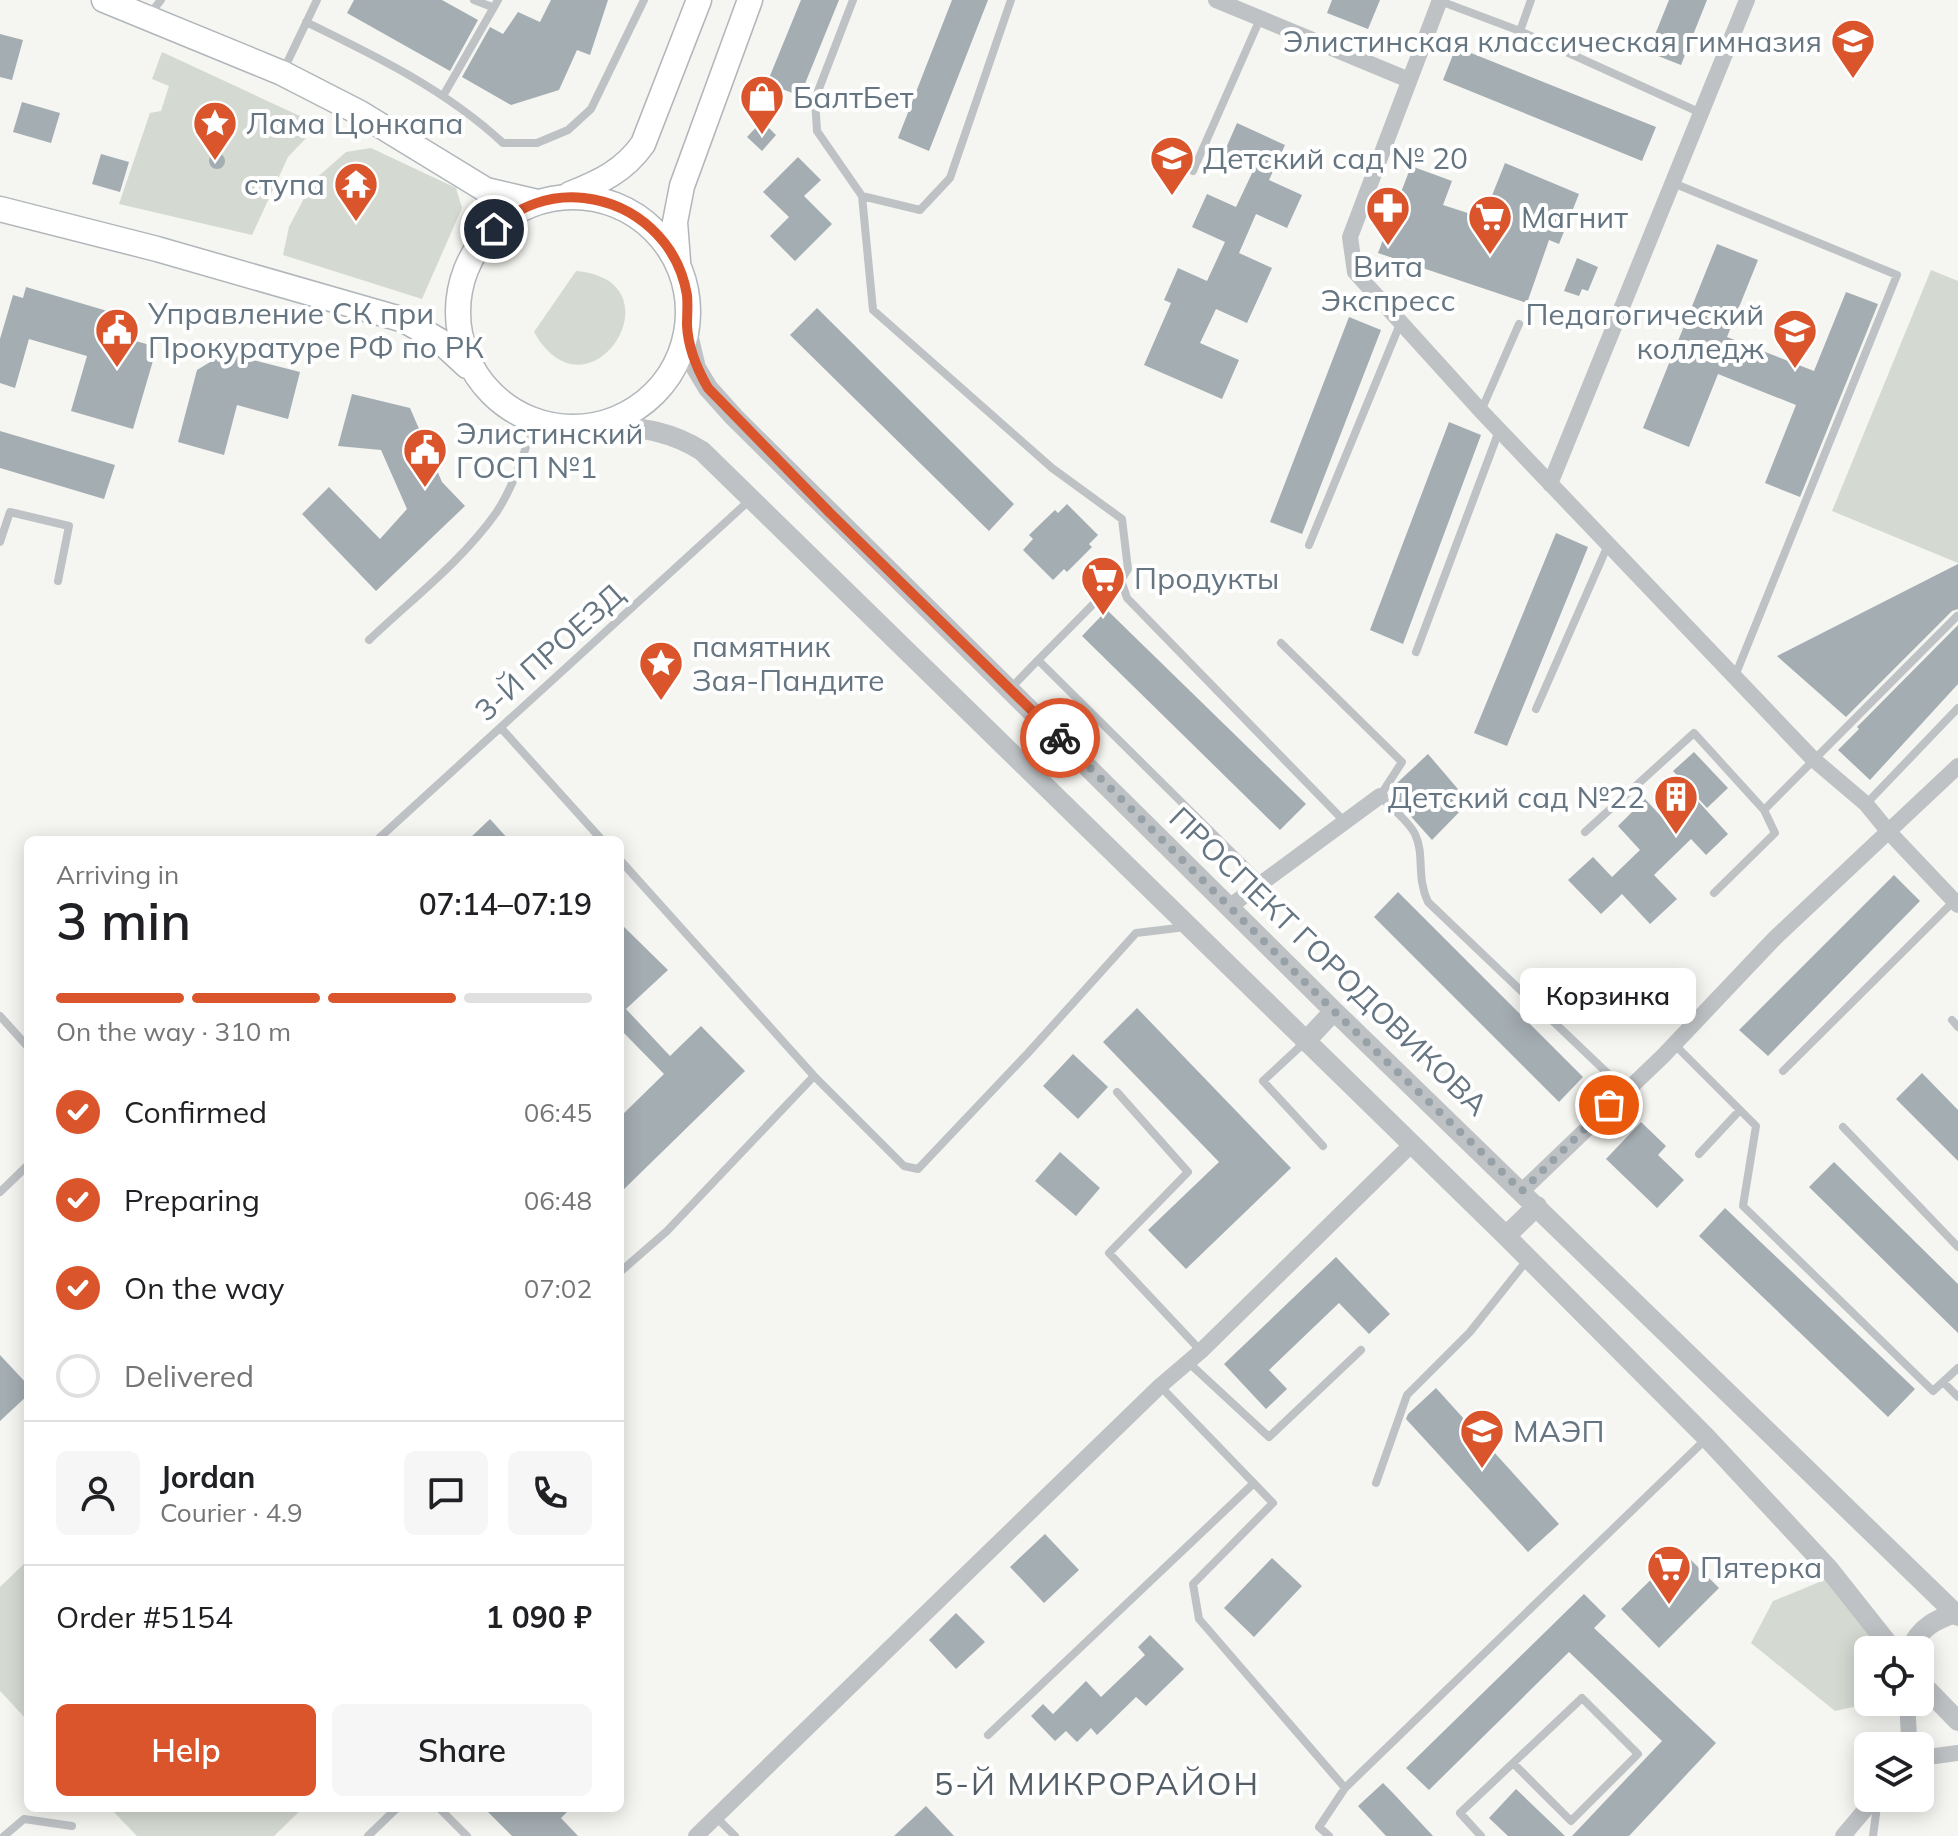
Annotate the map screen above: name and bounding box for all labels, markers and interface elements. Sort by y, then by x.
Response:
school or university icon: Элистинская классическая гимназия [1829,17,1877,80]
place label: Элистинская классическая гимназия [1283,22,1822,60]
shop icon: БалтБет [738,73,786,136]
place label: БалтБет [793,78,914,116]
place icon: Лама Цонкапа [191,99,239,162]
place label: Лама Цонкапа [246,104,464,142]
school or university icon: Детский сад № 20 [1148,134,1196,197]
place label: Детский сад № 20 [1203,139,1468,177]
temple icon: ступа [332,160,380,223]
place label: ступа [244,165,325,203]
pharmacy icon: Вита Экспресс [1364,184,1412,247]
supermarket icon: Магнит [1466,193,1514,256]
pin [460,195,528,263]
place label: Магнит [1521,198,1628,236]
icon: home [472,207,516,251]
place label: Вита Экспресс [1320,247,1456,319]
place label: Управление СК при Прокуратуре РФ по РК [147,294,484,366]
place label: Педагогический колледж [1525,295,1765,367]
public building icon: Управление СК при Прокуратуре РФ по РК [93,306,141,369]
school or university icon: Педагогический колледж [1771,307,1819,370]
place label: Элистинский ГОСП №1 [456,414,643,486]
public building icon: Элистинский ГОСП №1 [401,426,449,489]
supermarket icon: Продукты [1079,554,1127,617]
place label: Продукты [1134,559,1279,597]
street label: 3-Й ПРОЕЗД [467,575,631,729]
place label: памятник Зая-Пандите [692,627,885,699]
place icon: памятник Зая-Пандите [637,639,685,702]
courier [1020,698,1100,778]
icon: bike [1038,716,1082,760]
building icon: Детский сад №22 [1652,773,1700,836]
place label: Детский сад №22 [1388,778,1645,816]
street label: ПРОСПЕКТ ГОРОДОВИКОВА [1162,799,1496,1123]
text: Arriving in [56,858,179,891]
text: 07:14–07:19 [419,885,592,923]
text: 3 min [56,888,191,953]
callout: Корзинка [1521,969,1697,1025]
text: Корзинка [1546,979,1670,1012]
text: On the way · 310 m [56,1015,291,1048]
pin [1575,1071,1643,1139]
icon: bag [1587,1083,1631,1127]
icon: check [56,1090,100,1134]
text: Confirmed [124,1093,267,1131]
text: 06:45 [524,1096,592,1129]
icon: check [56,1178,100,1222]
text: Preparing [124,1181,260,1219]
text: 06:48 [524,1184,592,1217]
icon: check [56,1266,100,1310]
text: On the way [124,1269,284,1307]
text: 07:02 [524,1272,592,1305]
text: Delivered [124,1357,254,1395]
school or university icon: МАЭП [1458,1407,1506,1470]
place label: МАЭП [1513,1412,1604,1450]
button: person [56,1451,140,1535]
button: chat [404,1451,488,1535]
button: phone [508,1451,592,1535]
text: Jordan [160,1458,255,1496]
text: Courier · 4.9 [160,1496,303,1529]
supermarket icon: Пятерка [1645,1543,1693,1606]
place label: Пятерка [1700,1548,1822,1586]
text: Order #5154 [56,1598,233,1636]
text: 1 090 ₽ [486,1598,592,1636]
map controls [1854,1636,1934,1812]
button: locate [1854,1636,1934,1716]
button: Help [56,1704,316,1796]
button: Share [332,1704,592,1796]
button: layers [1854,1732,1934,1812]
district label: 5-Й МИКРОРАЙОН [934,1763,1260,1803]

